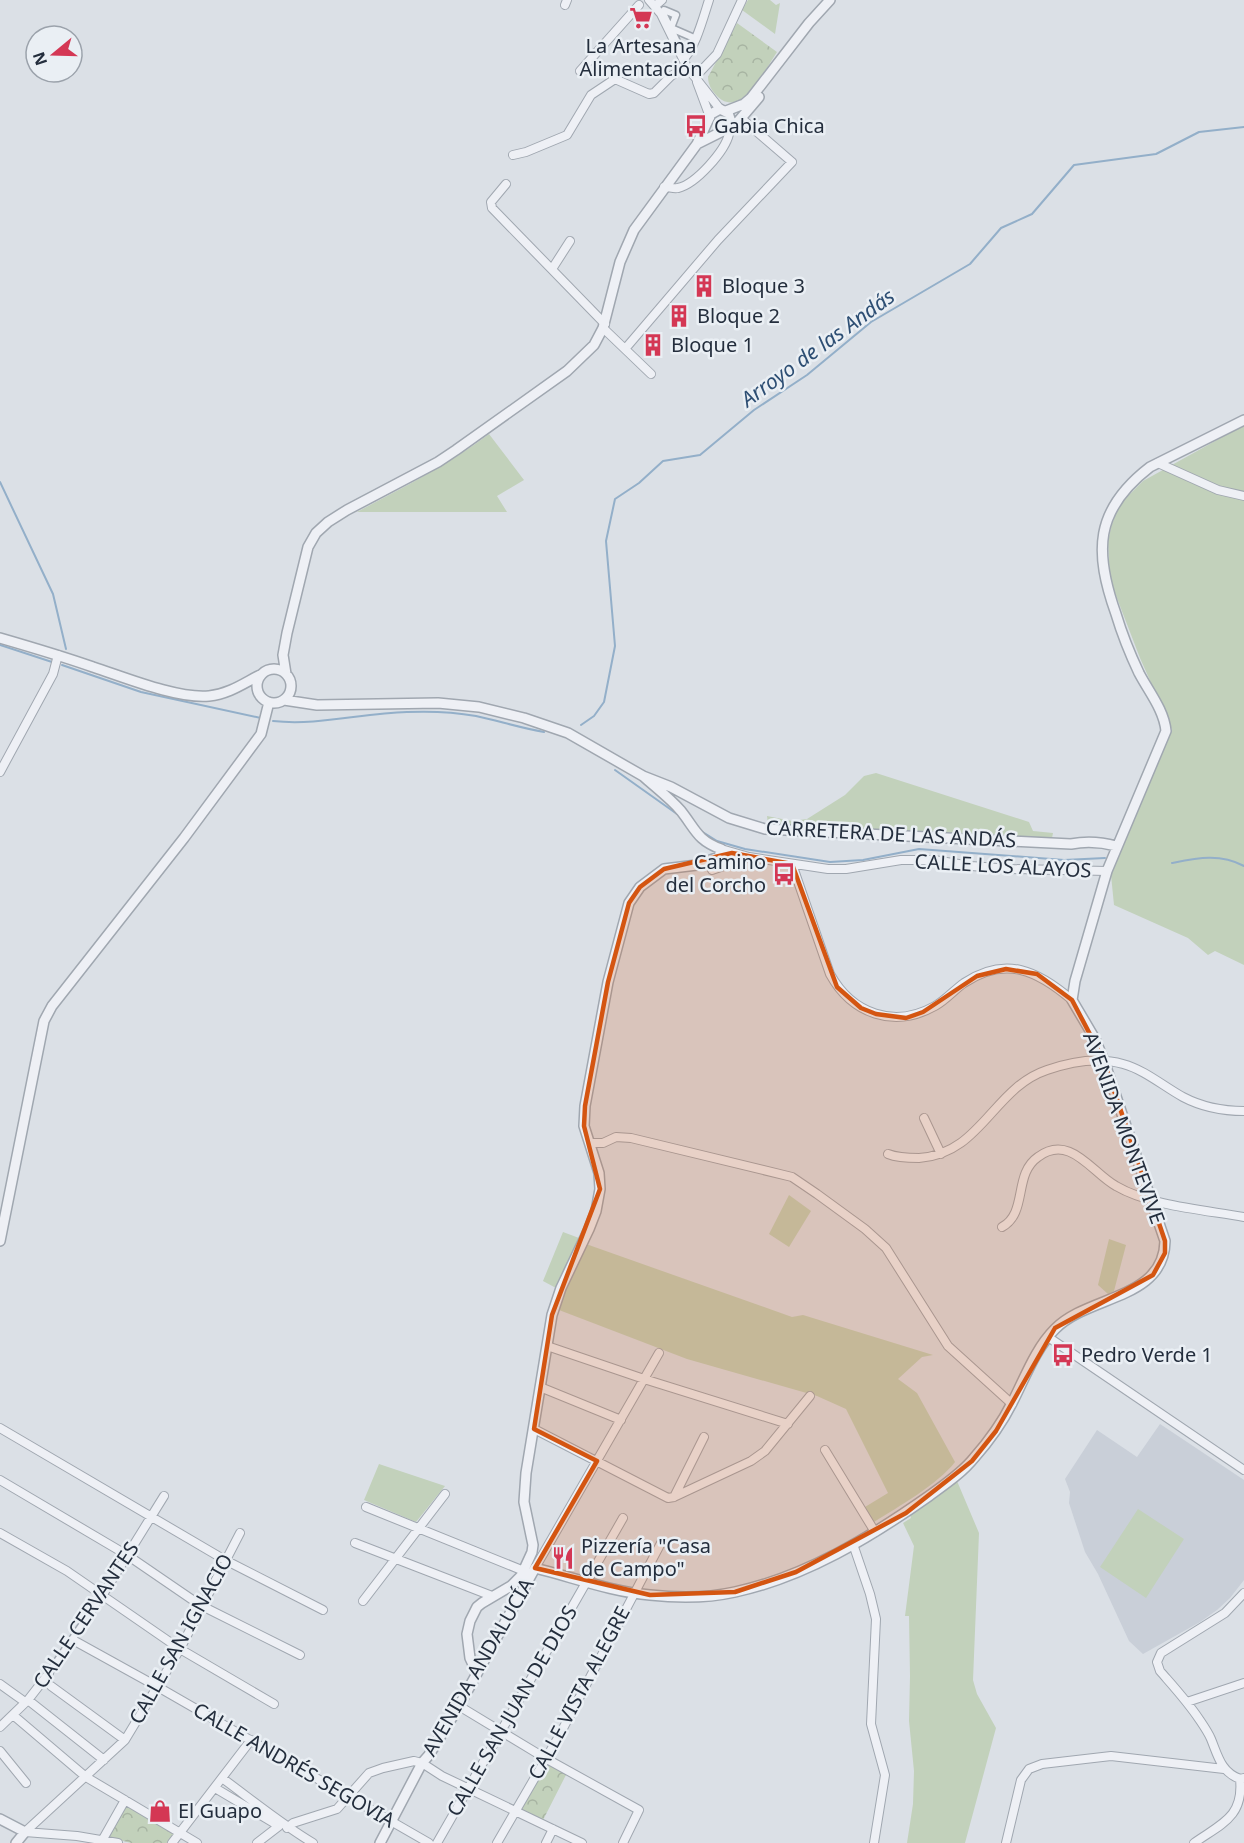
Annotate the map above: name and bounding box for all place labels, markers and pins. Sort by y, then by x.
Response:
supermarket icon: La Artesana Alimentación [628,5,654,31]
place label: La Artesana Alimentación [579,32,703,82]
place label: Gabia Chica [714,112,825,139]
bus stop icon: Gabia Chica [683,113,709,139]
place label: Bloque 3 [722,272,805,299]
building icon: Bloque 3 [691,273,717,299]
place label: Bloque 2 [697,302,780,329]
building icon: Bloque 2 [666,303,692,329]
place label: Bloque 1 [671,331,754,358]
building icon: Bloque 1 [640,332,666,358]
place label: Camino del Corcho [665,848,766,898]
bus stop icon: Camino del Corcho [771,861,797,887]
place label: Pedro Verde 1 [1081,1341,1213,1368]
bus stop icon: Pedro Verde 1 [1050,1342,1076,1368]
place label: Pizzería "Casa de Campo" [581,1532,711,1582]
restaurant icon: Pizzería "Casa de Campo" [550,1545,576,1571]
place label: El Guapo [178,1797,262,1824]
shop icon: El Guapo [147,1798,173,1824]

